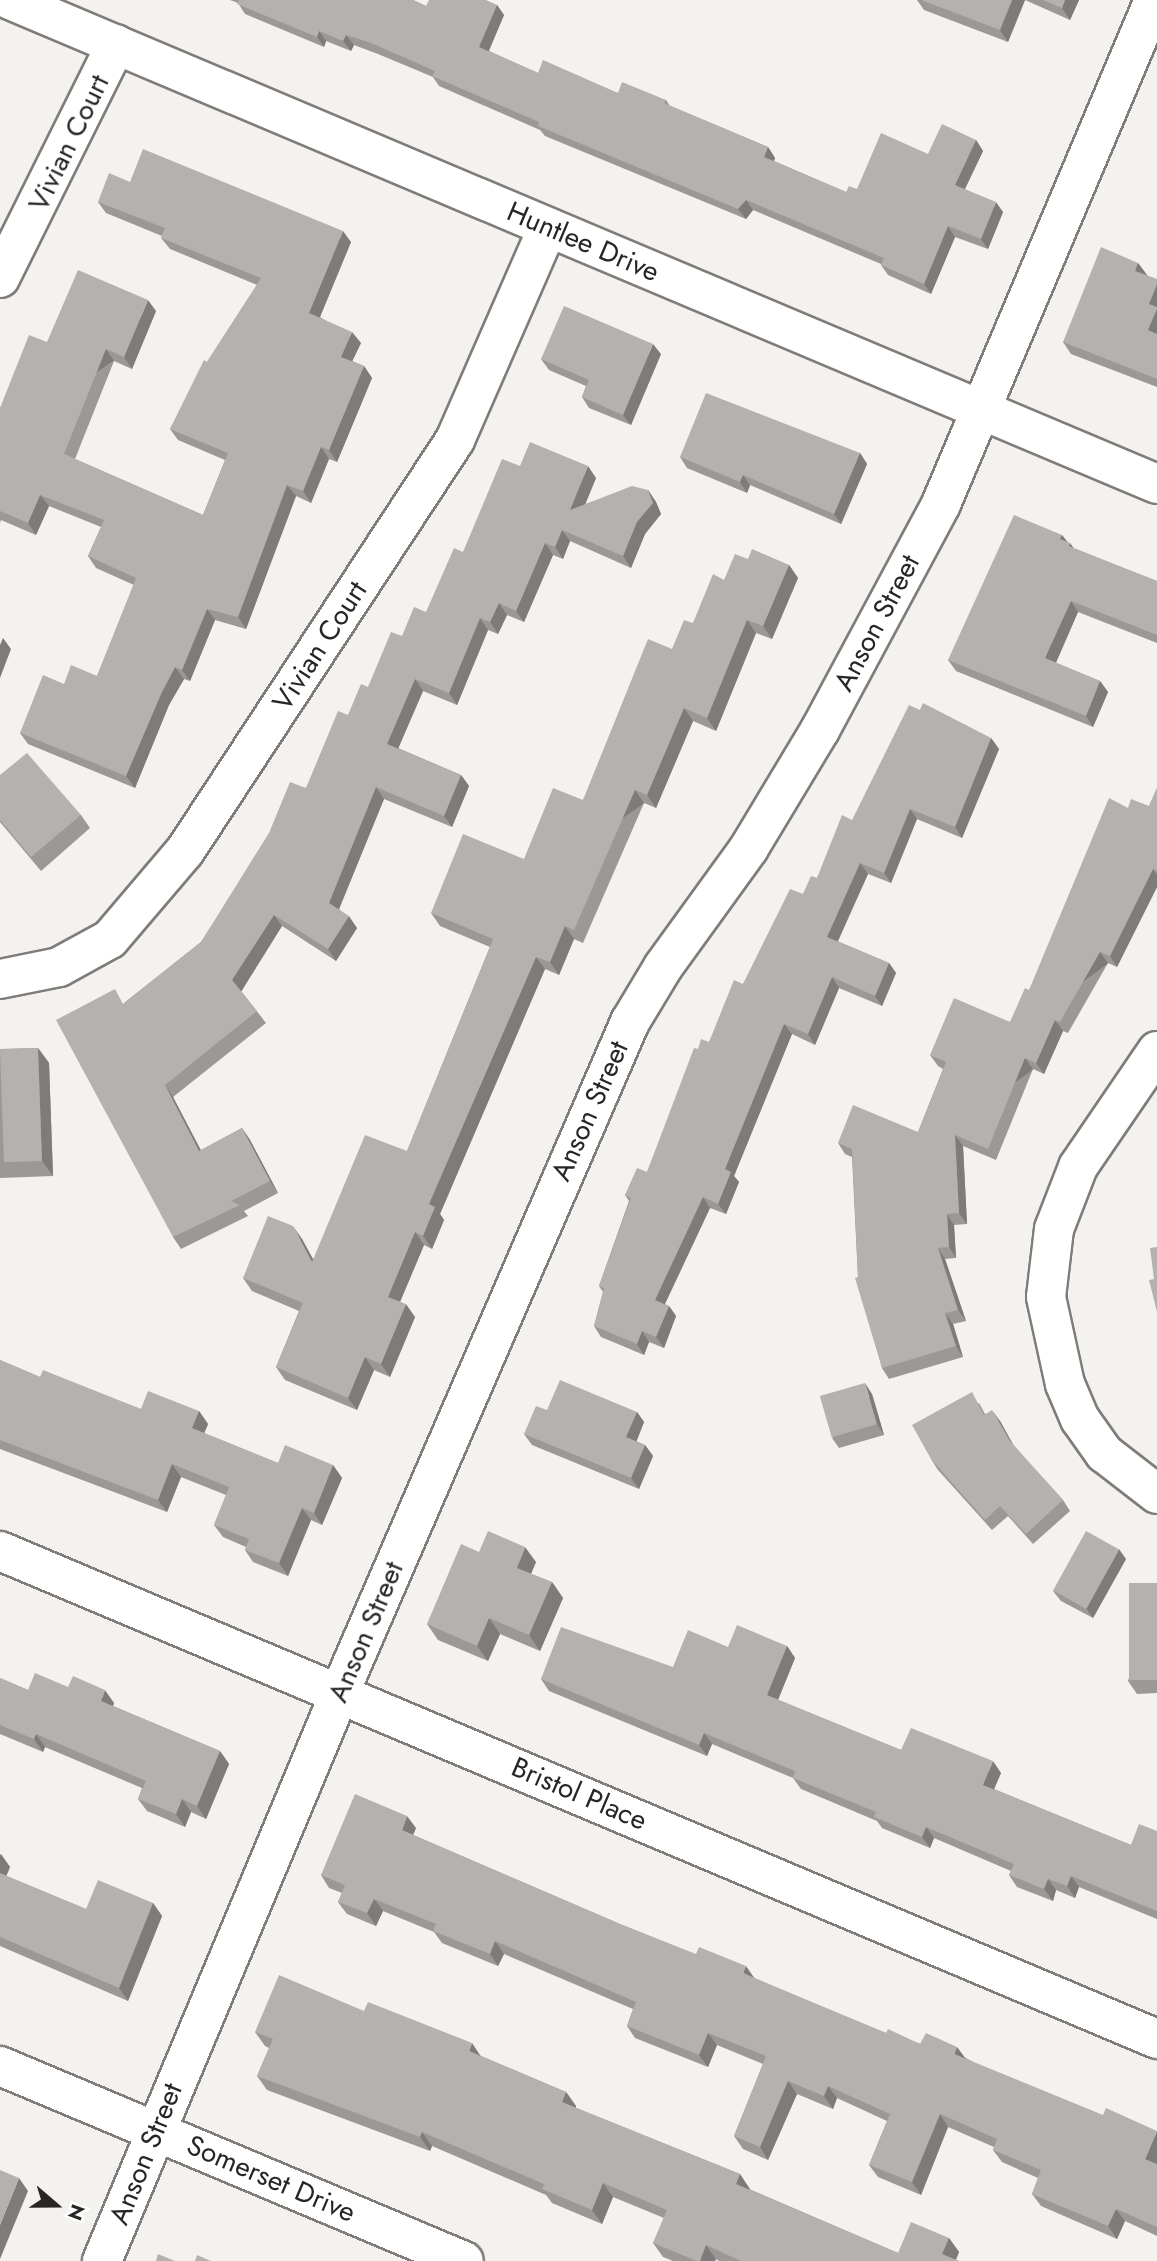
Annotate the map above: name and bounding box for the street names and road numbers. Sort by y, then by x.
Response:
street label: Vivian Court [22,69,116,217]
street label: Huntlee Drive [502,195,664,289]
street label: Anson Street [827,549,927,697]
street label: Vivian Court [266,575,374,717]
street label: Anson Street [544,1036,636,1186]
street label: Anson Street [321,1557,411,1707]
street label: Bristol Place [506,1750,652,1838]
street label: Anson Street [102,2078,190,2230]
street label: Somerset Drive [182,2128,360,2230]

